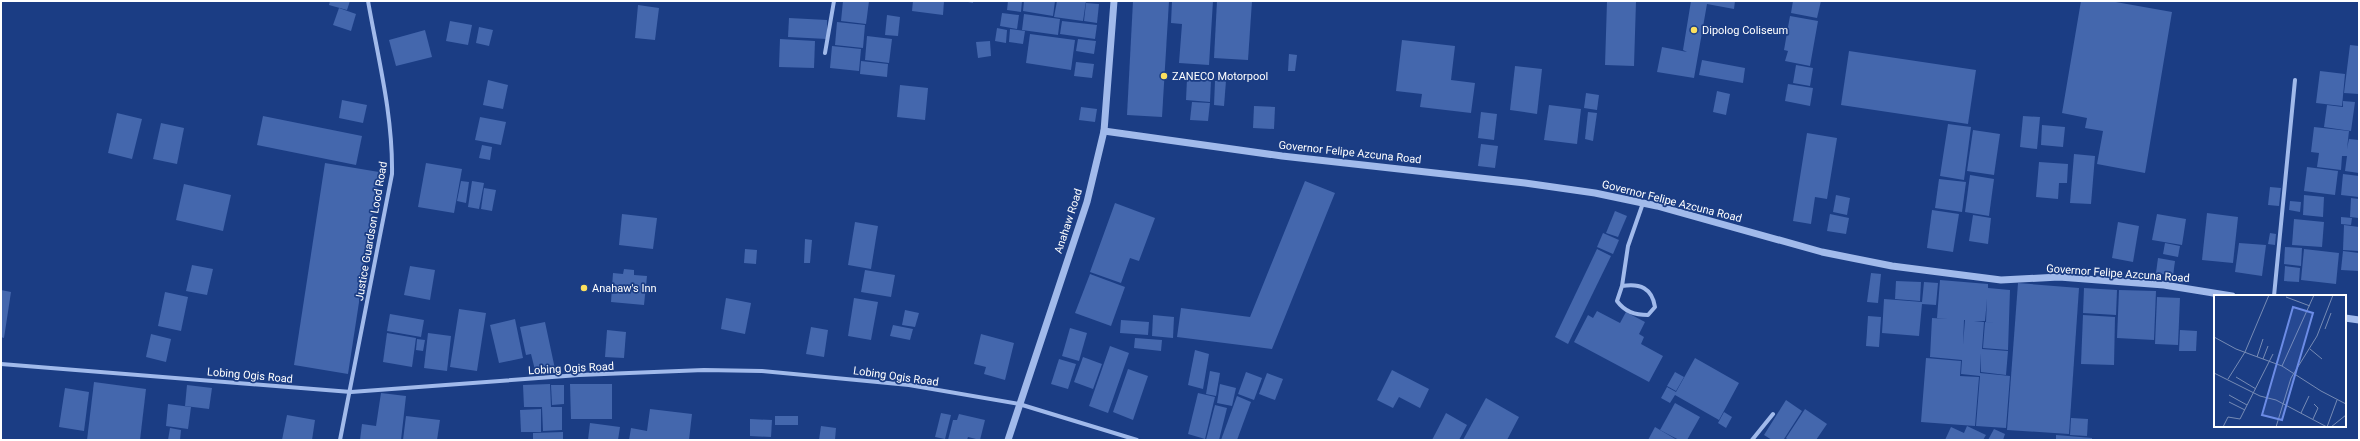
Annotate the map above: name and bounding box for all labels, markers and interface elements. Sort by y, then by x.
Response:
place label: Dipolog Coliseum [1702,24,1788,37]
marker: Dipolog Coliseum [1689,25,1699,35]
place label: ZANECO Motorpool [1172,70,1268,83]
marker: ZANECO Motorpool [1159,71,1169,81]
street label: Governor Felipe Azcuna Road [1278,139,1422,166]
street label: Justice Guardson Lood Road [353,160,390,302]
street label: Governor Felipe Azcuna Road [1601,178,1743,225]
street label: Anahaw Road [1052,187,1085,255]
street label: Governor Felipe Azcuna Road [2046,262,2190,285]
place label: Anahaw's Inn [592,282,657,295]
marker: Anahaw's Inn [579,283,589,293]
inset map [2214,295,2346,427]
street label: Lobing Ogis Road [528,360,614,377]
street label: Lobing Ogis Road [852,364,939,389]
street label: Lobing Ogis Road [207,365,293,386]

